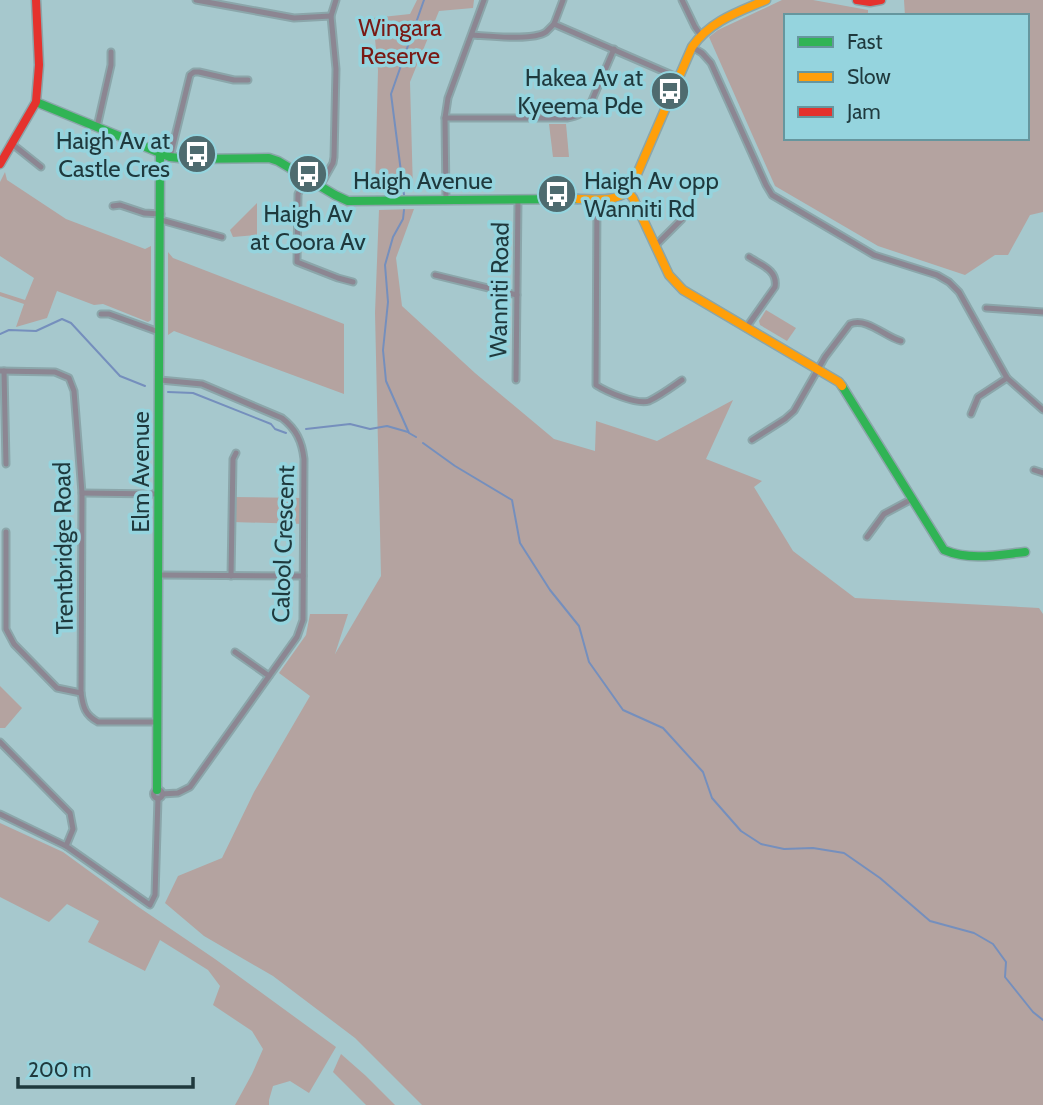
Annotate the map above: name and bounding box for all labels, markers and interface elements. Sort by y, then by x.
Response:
park label: Wingara Reserve [358,13,442,70]
legend [784,14,1029,140]
text: Fast [847,29,883,54]
place label: Hakea Av at Kyeema Pde [517,63,643,120]
text: Slow [847,64,891,89]
bus stop icon: Hakea Av at Kyeema Pde [649,70,691,112]
text: Jam [846,99,881,124]
place label: Haigh Av at Castle Cres [56,126,170,183]
bus stop icon: Haigh Av at Castle Cres [176,133,218,175]
bus stop icon: Haigh Av at Coora Av [287,153,329,195]
street label: Haigh Avenue [353,166,493,195]
place label: Haigh Av opp Wanniti Rd [584,166,719,223]
bus stop icon: Haigh Av opp Wanniti Rd [536,173,578,215]
place label: Haigh Av at Coora Av [250,199,366,256]
street label: Wanniti Road [483,222,515,358]
street label: Elm Avenue [126,411,155,533]
street label: Trentbridge Road [47,461,79,635]
street label: Calool Crescent [266,465,300,623]
scale bar [18,1046,192,1090]
text: 200 m [28,1057,91,1082]

